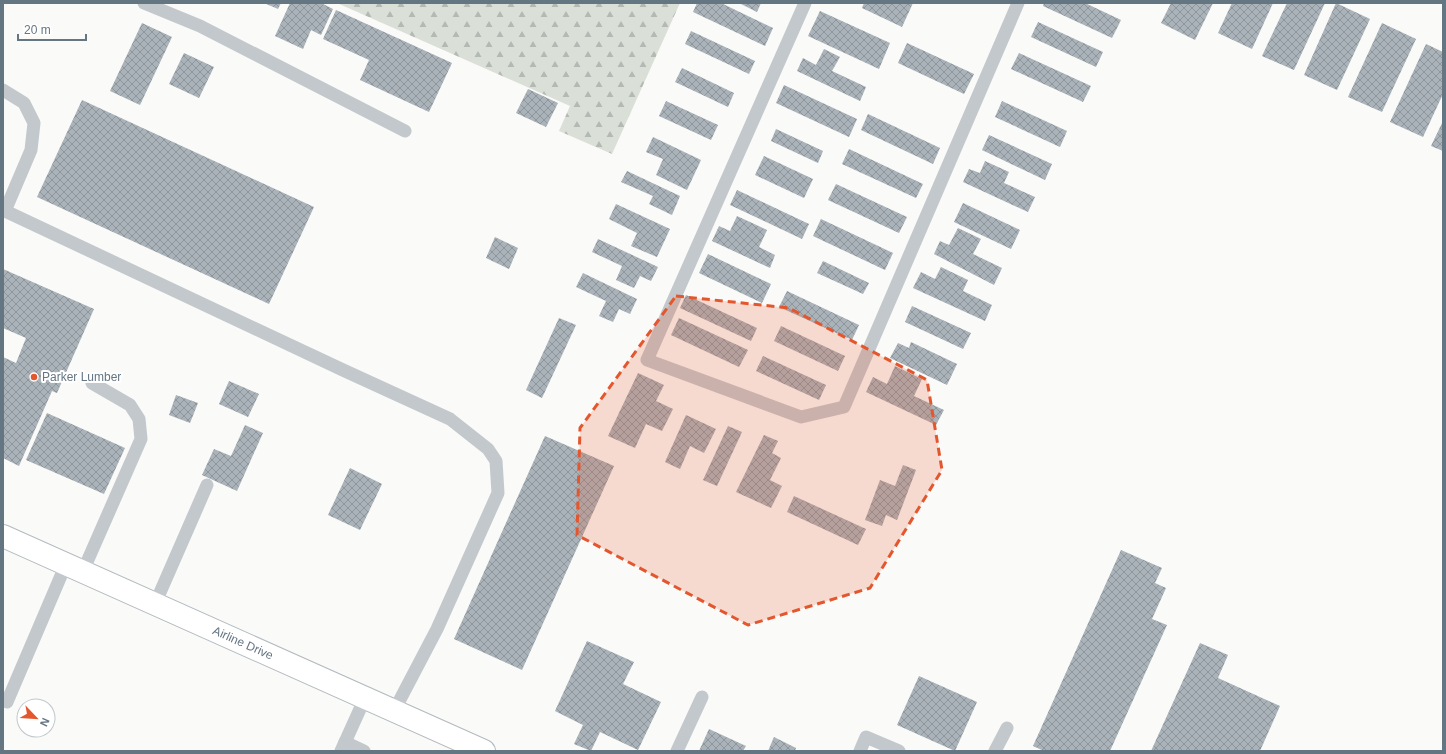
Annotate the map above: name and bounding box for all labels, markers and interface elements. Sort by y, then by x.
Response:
scale bar [18,16,86,42]
text: 20 m [24,23,51,37]
place label: Parker Lumber [42,370,121,384]
marker: Parker Lumber [29,372,39,382]
street label: Airline Drive [211,623,276,663]
north arrow [16,698,56,738]
text: N [38,716,52,728]

